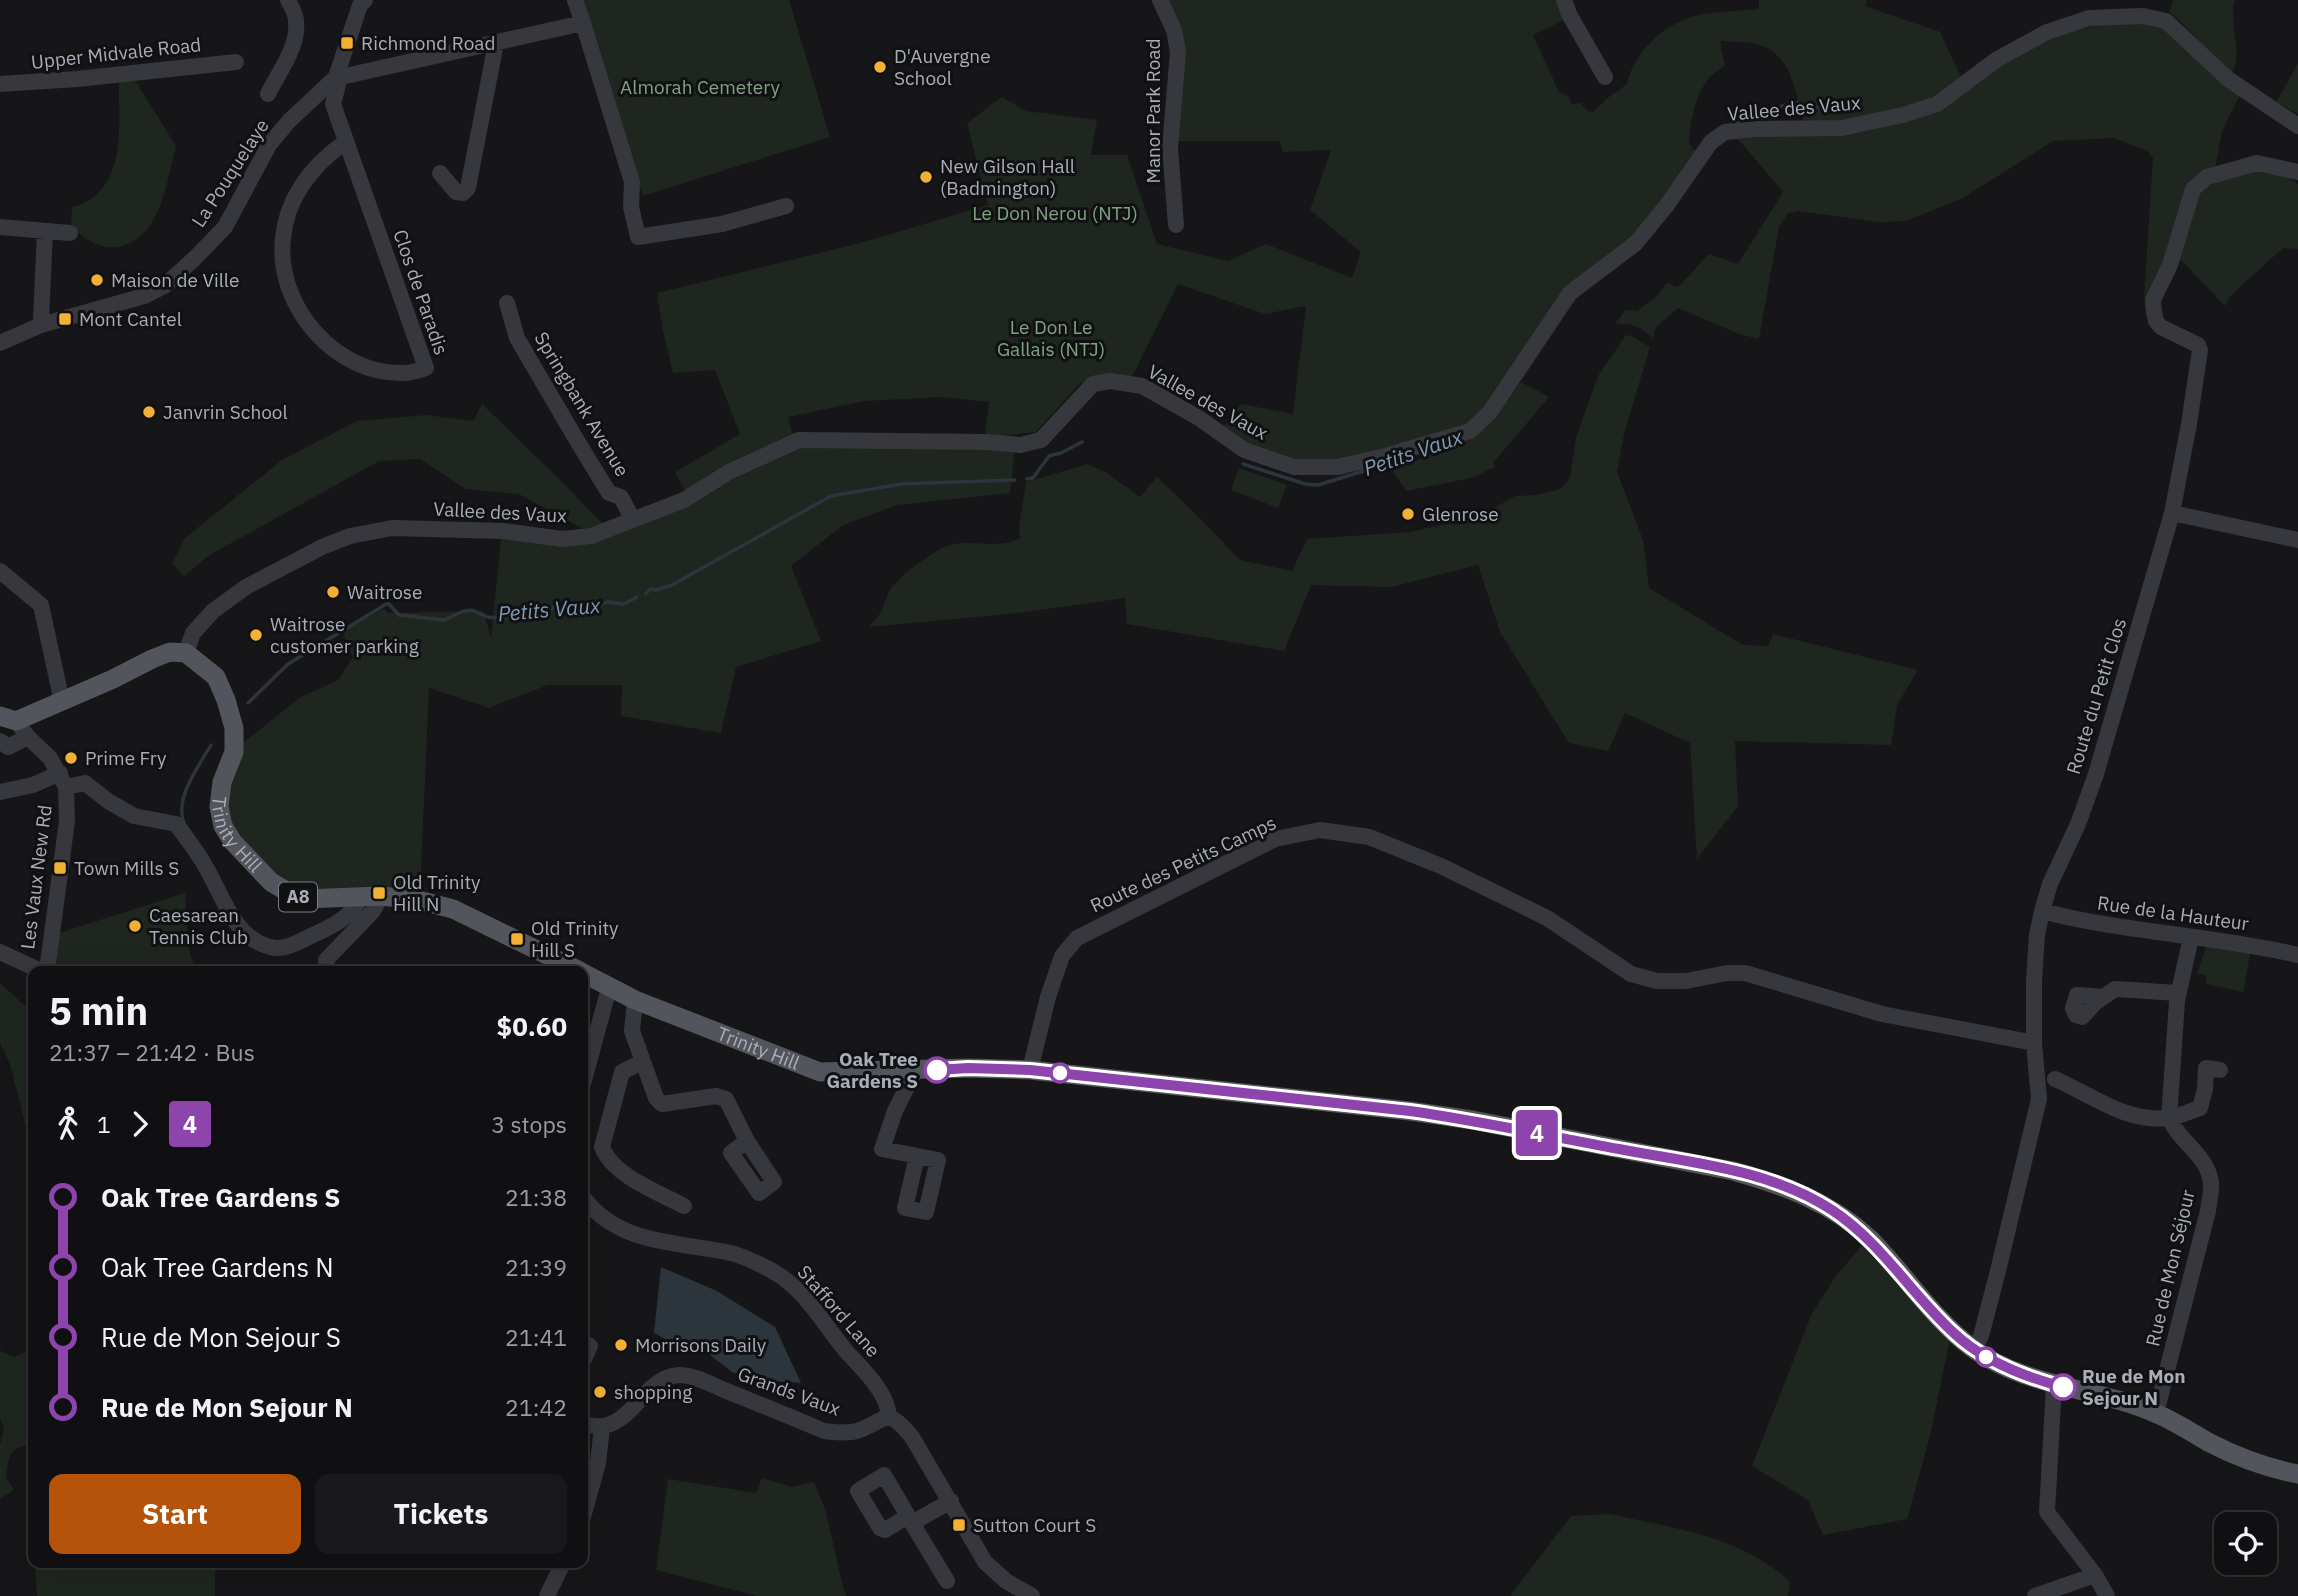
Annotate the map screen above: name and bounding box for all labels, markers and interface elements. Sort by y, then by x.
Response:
place label: Richmond Road [361,31,495,55]
street label: Upper Midvale Road [30,32,202,74]
marker: Richmond Road [339,35,355,51]
street label: Manor Park Road [1141,38,1165,184]
place label: D'Auvergne School [894,44,991,90]
marker: D'Auvergne School [872,59,888,75]
park label: Almorah Cemetery [620,75,780,99]
street label: Vallee des Vaux [1726,90,1862,126]
street label: La Pouquelaye [186,114,274,232]
place label: New Gilson Hall (Badmington) [940,154,1075,200]
marker: New Gilson Hall (Badmington) [918,169,934,185]
park label: Le Don Nerou (NTJ) [972,201,1138,225]
street label: Clos de Paradis [388,226,454,358]
place label: Maison de Ville [111,268,239,292]
marker: Maison de Ville [89,272,105,288]
place label: Mont Cantel [79,307,182,331]
marker: Mont Cantel [57,311,73,327]
park label: Le Don Le Gallais (NTJ) [997,315,1105,361]
street label: Springbank Avenue [529,327,635,481]
street label: Vallee des Vaux [1144,359,1273,445]
place label: Janvrin School [163,400,288,424]
marker: Janvrin School [141,404,157,420]
water label: Petits Vaux [1359,422,1466,482]
street label: Vallee des Vaux [433,497,568,527]
place label: Glenrose [1422,502,1499,526]
marker: Glenrose [1400,506,1416,522]
place label: Waitrose [347,580,423,604]
marker: Waitrose [325,584,341,600]
water label: Petits Vaux [496,591,602,627]
place label: Waitrose customer parking [270,612,419,658]
street label: Route du Petit Clos [2061,615,2131,777]
marker: Waitrose customer parking [248,627,264,643]
place label: Prime Fry [85,746,167,770]
marker: Prime Fry [63,750,79,766]
street label: Trinity Hill [207,795,267,877]
street label: Les Vaux New Rd [15,803,57,951]
street label: Route des Petits Camps [1086,810,1280,918]
place label: Town Mills S [74,856,179,880]
marker: Town Mills S [52,860,68,876]
place label: Old Trinity Hill N [393,870,481,916]
road number: A8 [279,882,317,912]
marker: Old Trinity Hill N [371,885,387,901]
street label: Rue de la Hauteur [2096,890,2250,936]
place label: Caesarean Tennis Club [149,903,248,949]
place label: Old Trinity Hill S [531,916,619,962]
marker: Caesarean Tennis Club [127,918,143,934]
marker: Old Trinity Hill S [509,931,525,947]
text: 5 min [49,986,148,1035]
text: $0.60 [497,1009,567,1043]
street label: Trinity Hill [714,1021,803,1075]
text: 21:37 – 21:42 · Bus [49,1037,255,1067]
place label: Oak Tree Gardens S [826,1047,918,1093]
marker: Oak Tree Gardens S [924,1057,950,1083]
unlabelled marker [1050,1063,1070,1083]
icon: walk [49,1105,87,1143]
icon: forward [121,1105,159,1143]
text: 4 [183,1108,197,1140]
text: 1 [97,1109,111,1139]
text: 3 stops [491,1109,567,1139]
line badge: 4 [1514,1110,1560,1156]
text: 4 [1530,1117,1544,1149]
text: Oak Tree Gardens S [101,1180,341,1214]
text: 21:38 [505,1182,567,1212]
street label: Rue de Mon Séjour [2140,1187,2200,1349]
text: Oak Tree Gardens N [101,1250,334,1284]
text: 21:39 [505,1252,567,1282]
street label: Stafford Lane [793,1260,885,1362]
text: Rue de Mon Sejour S [101,1320,341,1354]
text: 21:41 [505,1322,567,1352]
place label: Morrisons Daily [635,1333,767,1357]
marker: Morrisons Daily [613,1337,629,1353]
unlabelled marker [1976,1347,1996,1367]
street label: Grands Vaux [734,1361,844,1421]
place label: Rue de Mon Sejour N [2082,1364,2186,1410]
marker: Rue de Mon Sejour N [2050,1374,2076,1400]
place label: shopping [614,1380,692,1404]
marker: shopping [592,1384,608,1400]
text: Rue de Mon Sejour N [101,1390,353,1424]
text: 21:42 [505,1392,567,1422]
button: Start [49,1474,301,1554]
button: Tickets [315,1474,567,1554]
map controls [2214,1512,2277,1575]
button: locate [2214,1512,2277,1575]
place label: Sutton Court S [973,1513,1096,1537]
marker: Sutton Court S [951,1517,967,1533]

